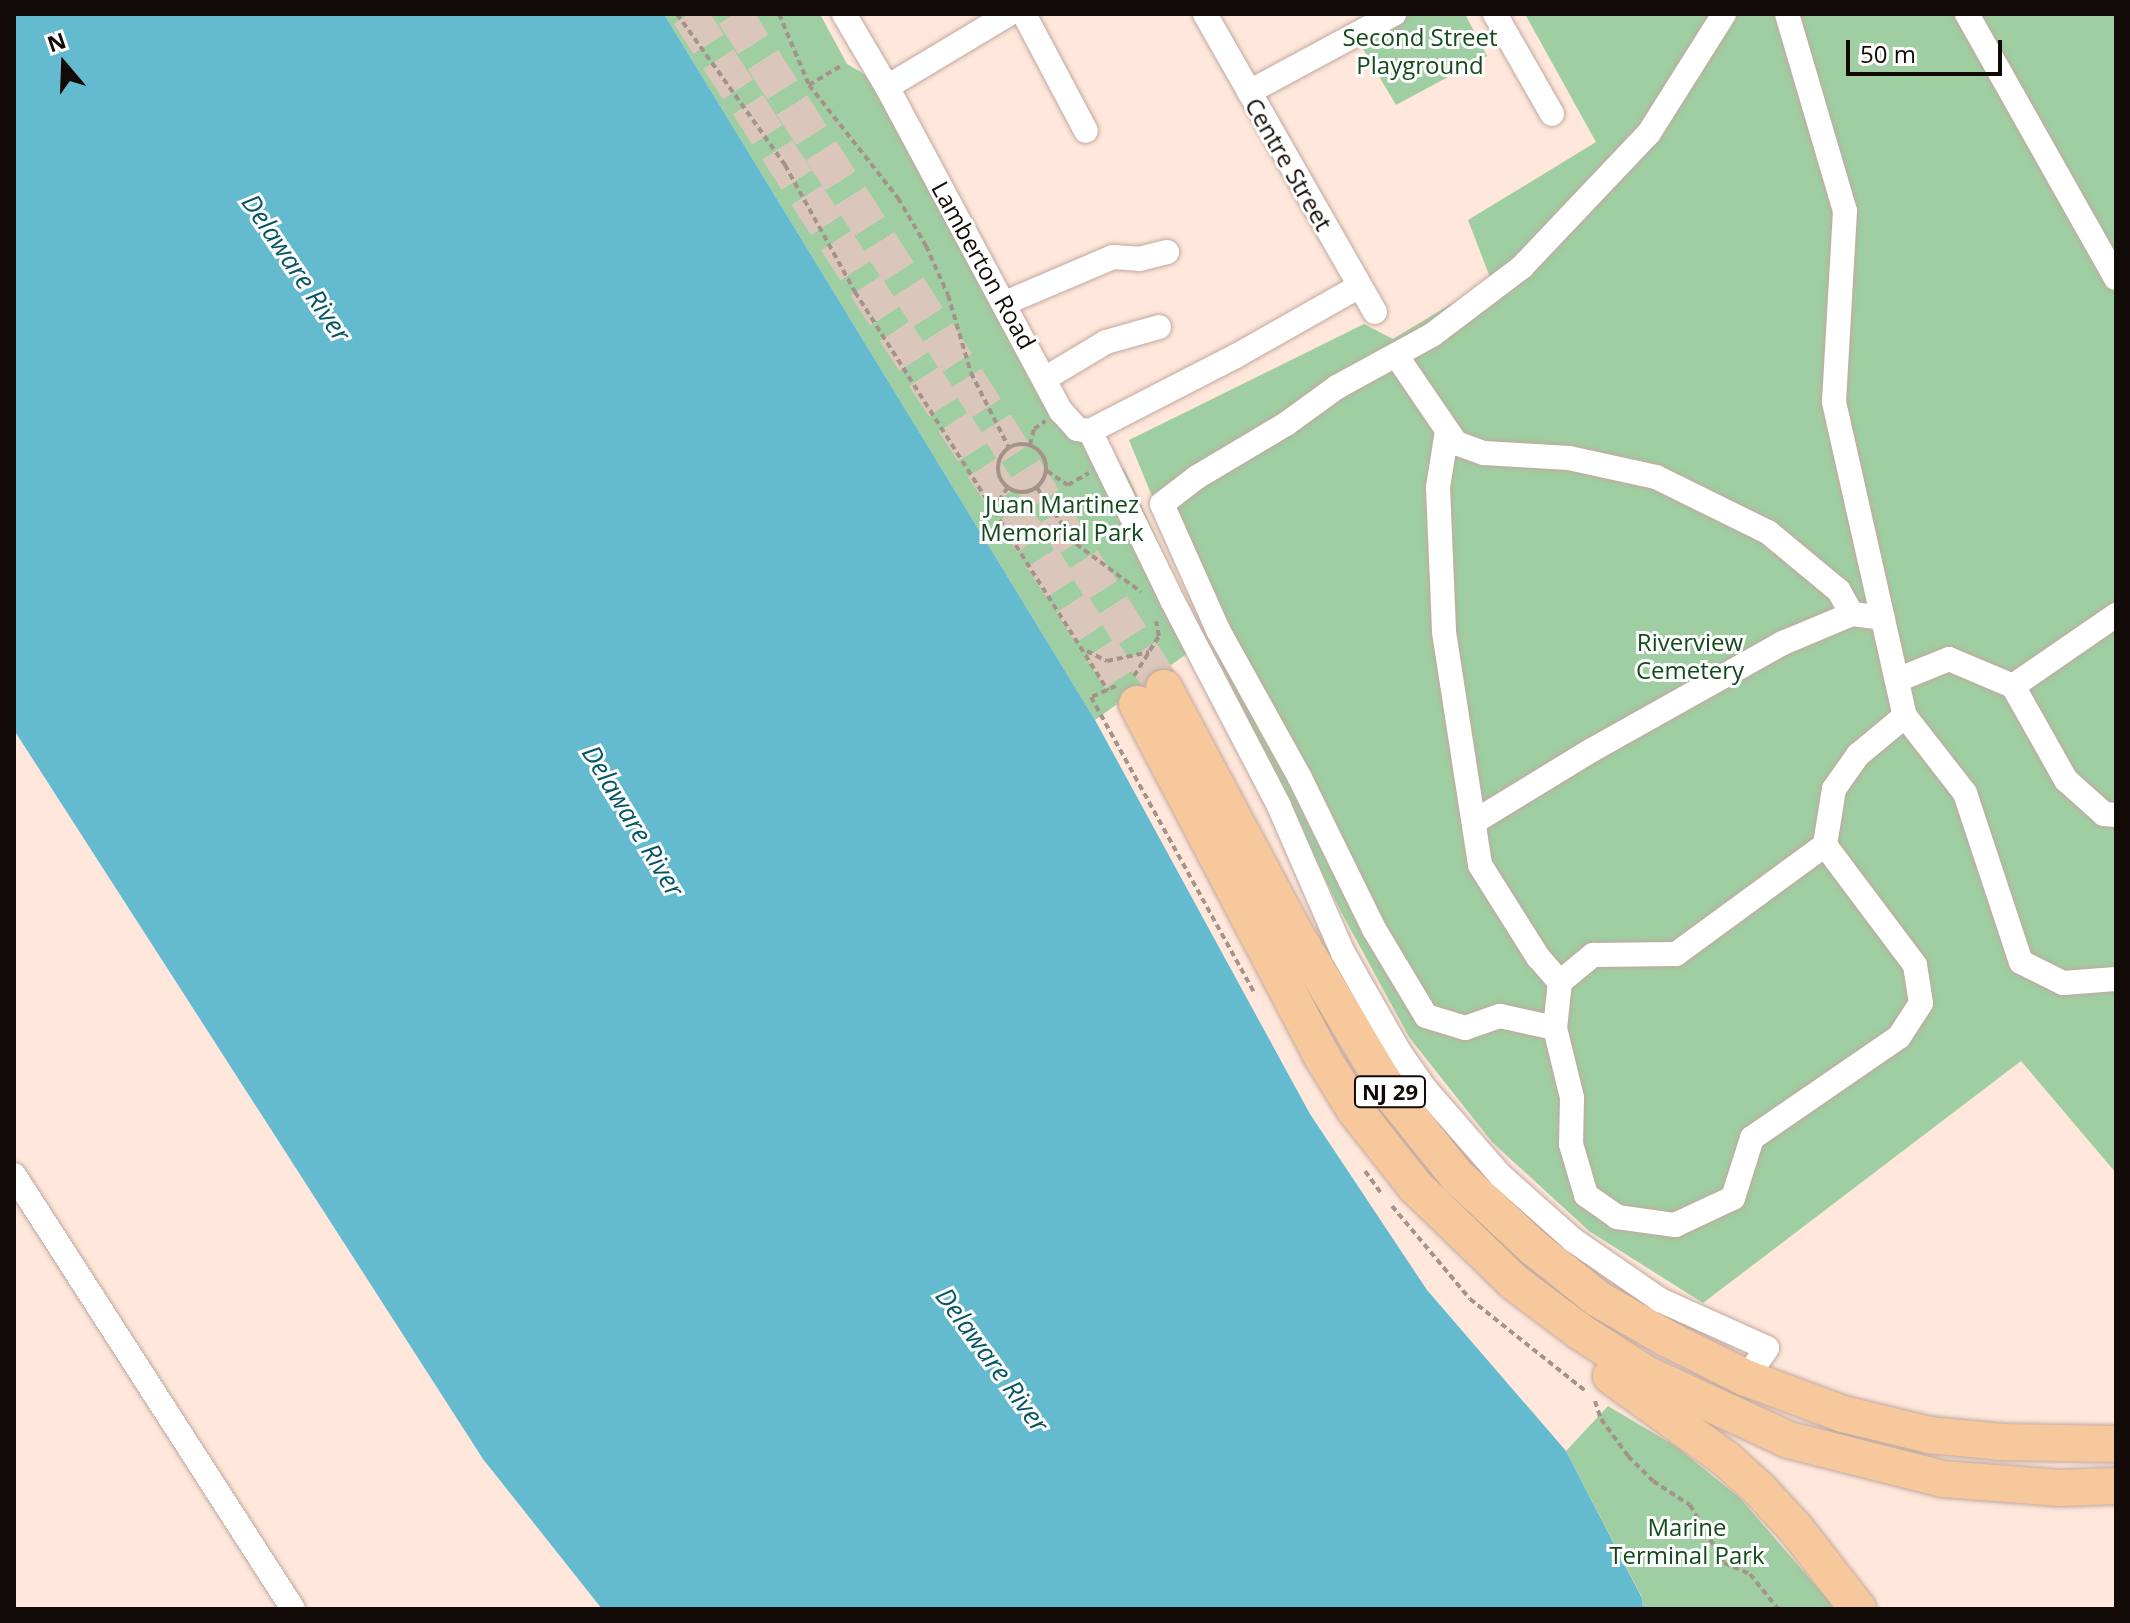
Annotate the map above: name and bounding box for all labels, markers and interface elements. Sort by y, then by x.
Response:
park label: Second Street Playground [1342,23,1498,79]
north arrow [24,24,104,104]
text: N [43,24,70,58]
scale bar [1850,24,2006,74]
text: 50 m [1860,37,1916,70]
street label: Centre Street [1239,93,1339,235]
street label: Lamberton Road [926,176,1042,354]
water label: Delaware River [235,188,357,348]
park label: Juan Martinez Memorial Park [980,490,1144,546]
park label: Riverview Cemetery [1636,628,1744,684]
water label: Delaware River [575,739,691,903]
road number: NJ 29 [1352,1074,1428,1110]
water label: Delaware River [929,1281,1055,1439]
park label: Marine Terminal Park [1609,1513,1765,1569]

